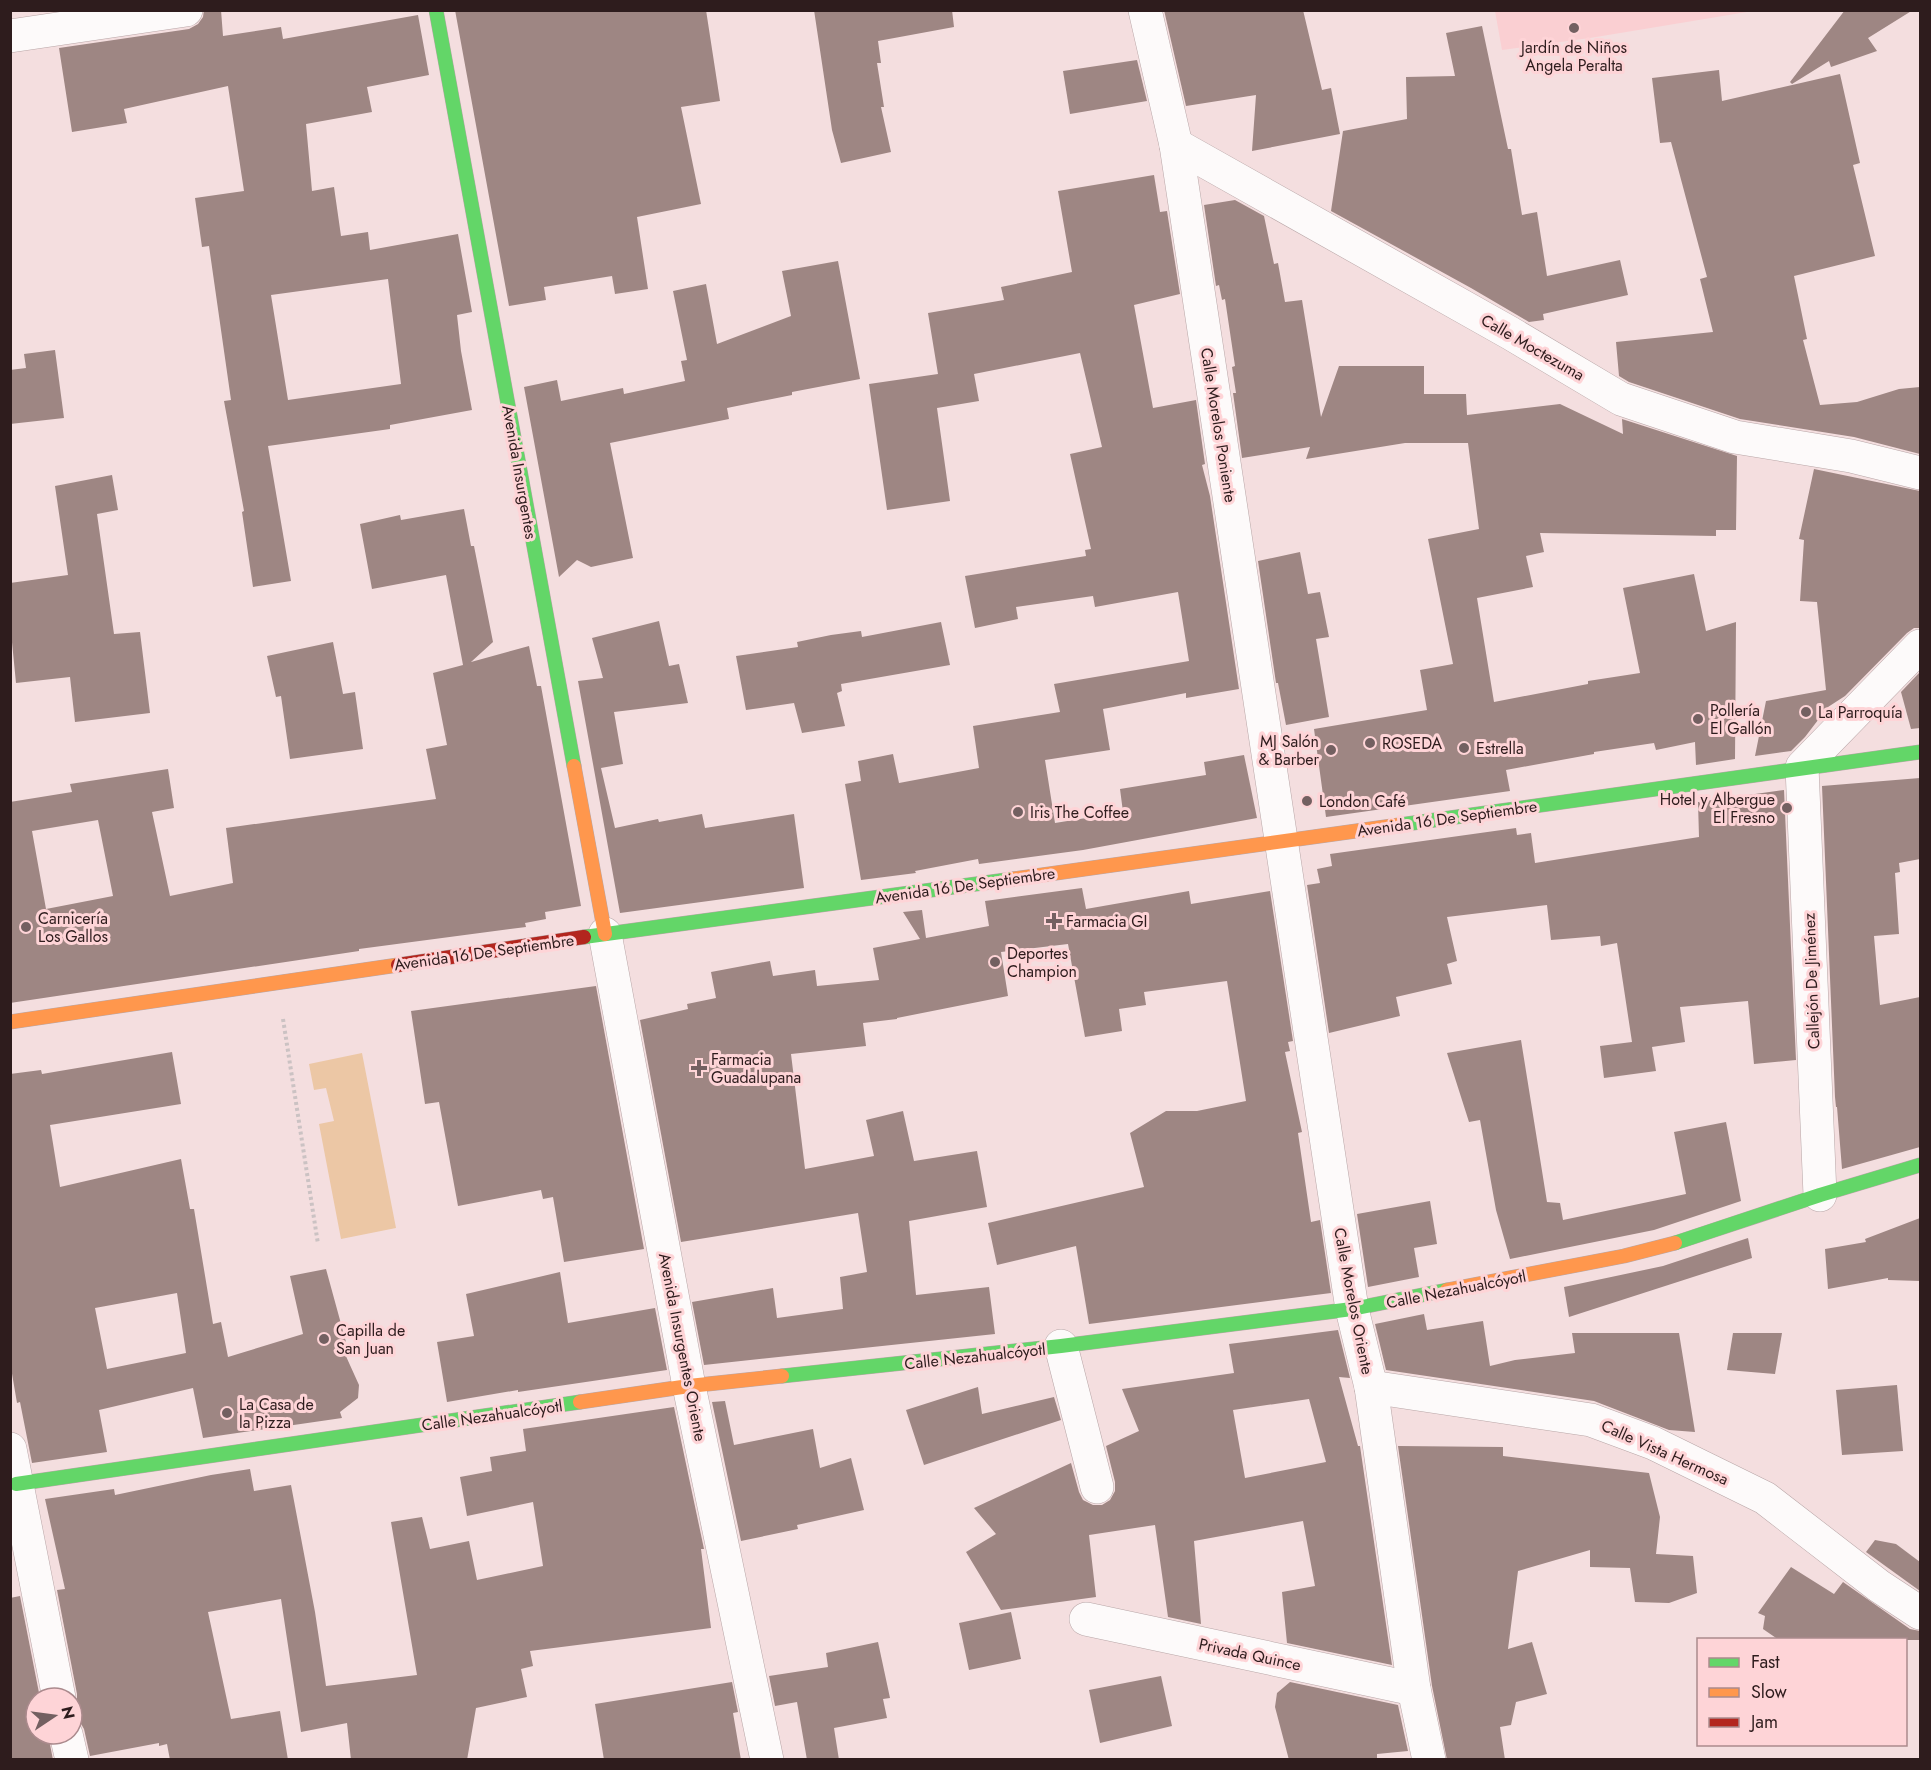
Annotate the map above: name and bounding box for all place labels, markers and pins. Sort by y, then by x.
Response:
marker: Jardín de Niños Angela Peralta [1567,21,1581,35]
place label: Jardín de Niños Angela Peralta [1519,36,1627,77]
place label: Pollería El Gallón [1710,699,1772,740]
place label: La Parroquía [1818,701,1903,724]
marker: La Parroquía [1799,705,1813,719]
marker: Pollería El Gallón [1691,712,1705,726]
place label: MJ Salón & Barber [1258,730,1320,771]
place label: ROSEDA [1382,732,1443,755]
marker: ROSEDA [1363,736,1377,750]
place label: Estrella [1476,737,1524,760]
marker: Estrella [1457,741,1471,755]
marker: MJ Salón & Barber [1324,743,1338,757]
place label: Hotel y Albergue El Fresno [1660,788,1775,829]
place label: London Café [1319,790,1406,813]
marker: London Café [1300,794,1314,808]
place label: Iris The Coffee [1030,801,1129,824]
marker: Hotel y Albergue El Fresno [1780,801,1794,815]
marker: Iris The Coffee [1011,805,1025,819]
place label: Carnicería Los Gallos [38,907,108,948]
place label: Farmacia GI [1066,910,1148,933]
marker: Farmacia GI [1047,914,1061,928]
marker: Carnicería Los Gallos [19,920,33,934]
place label: Deportes Champion [1007,942,1077,983]
marker: Deportes Champion [988,955,1002,969]
place label: Farmacia Guadalupana [711,1048,801,1089]
marker: Farmacia Guadalupana [692,1061,706,1075]
place label: Capilla de San Juan [336,1319,405,1360]
marker: Capilla de San Juan [317,1332,331,1346]
place label: La Casa de la Pizza [239,1393,314,1434]
marker: La Casa de la Pizza [220,1406,234,1420]

